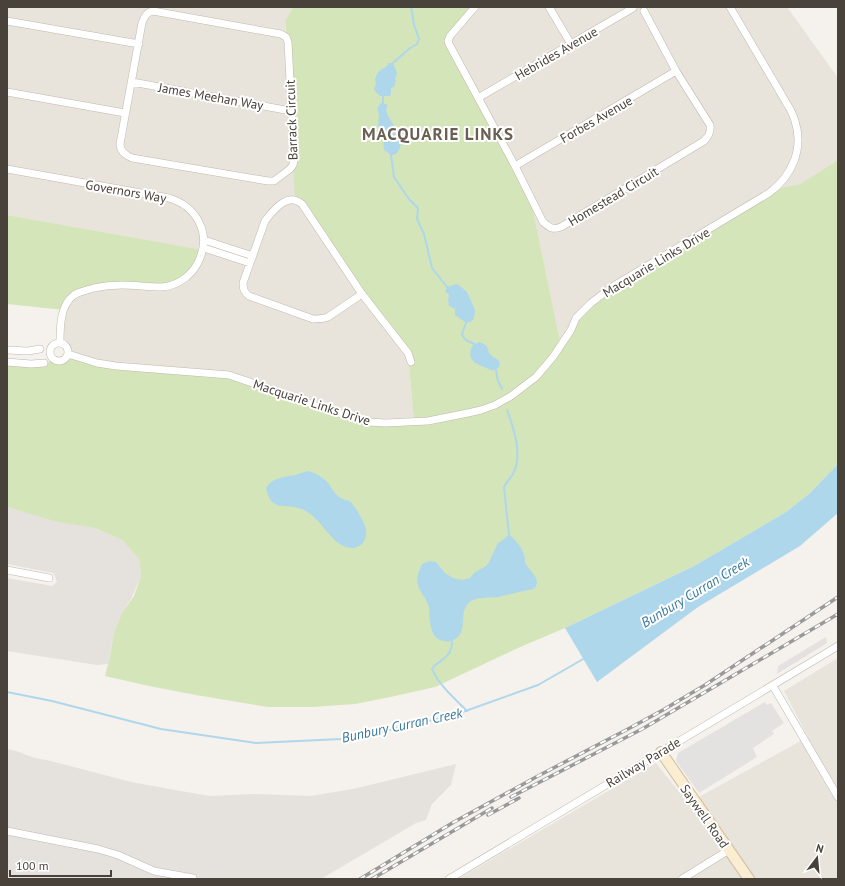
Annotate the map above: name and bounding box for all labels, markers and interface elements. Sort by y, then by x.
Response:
street label: Hebrides Avenue [512,23,601,84]
street label: James Meehan Way [156,79,265,114]
street label: Barrack Circuit [282,79,301,161]
street label: Forbes Avenue [557,92,636,147]
district label: MACQUARIE LINKS [362,123,514,145]
street label: Homestead Circuit [565,163,662,230]
street label: Governors Way [84,176,168,207]
street label: Macquarie Links Drive [599,224,713,301]
street label: Macquarie Links Drive [251,375,373,429]
water label: Bunbury Curran Creek [638,552,753,631]
water label: Bunbury Curran Creek [340,703,465,747]
street label: Railway Parade [603,733,684,791]
street label: Saywell Road [676,781,733,852]
north arrow [797,838,837,878]
text: N [814,841,825,856]
scale bar [10,852,111,878]
text: 100 m [16,858,49,873]

